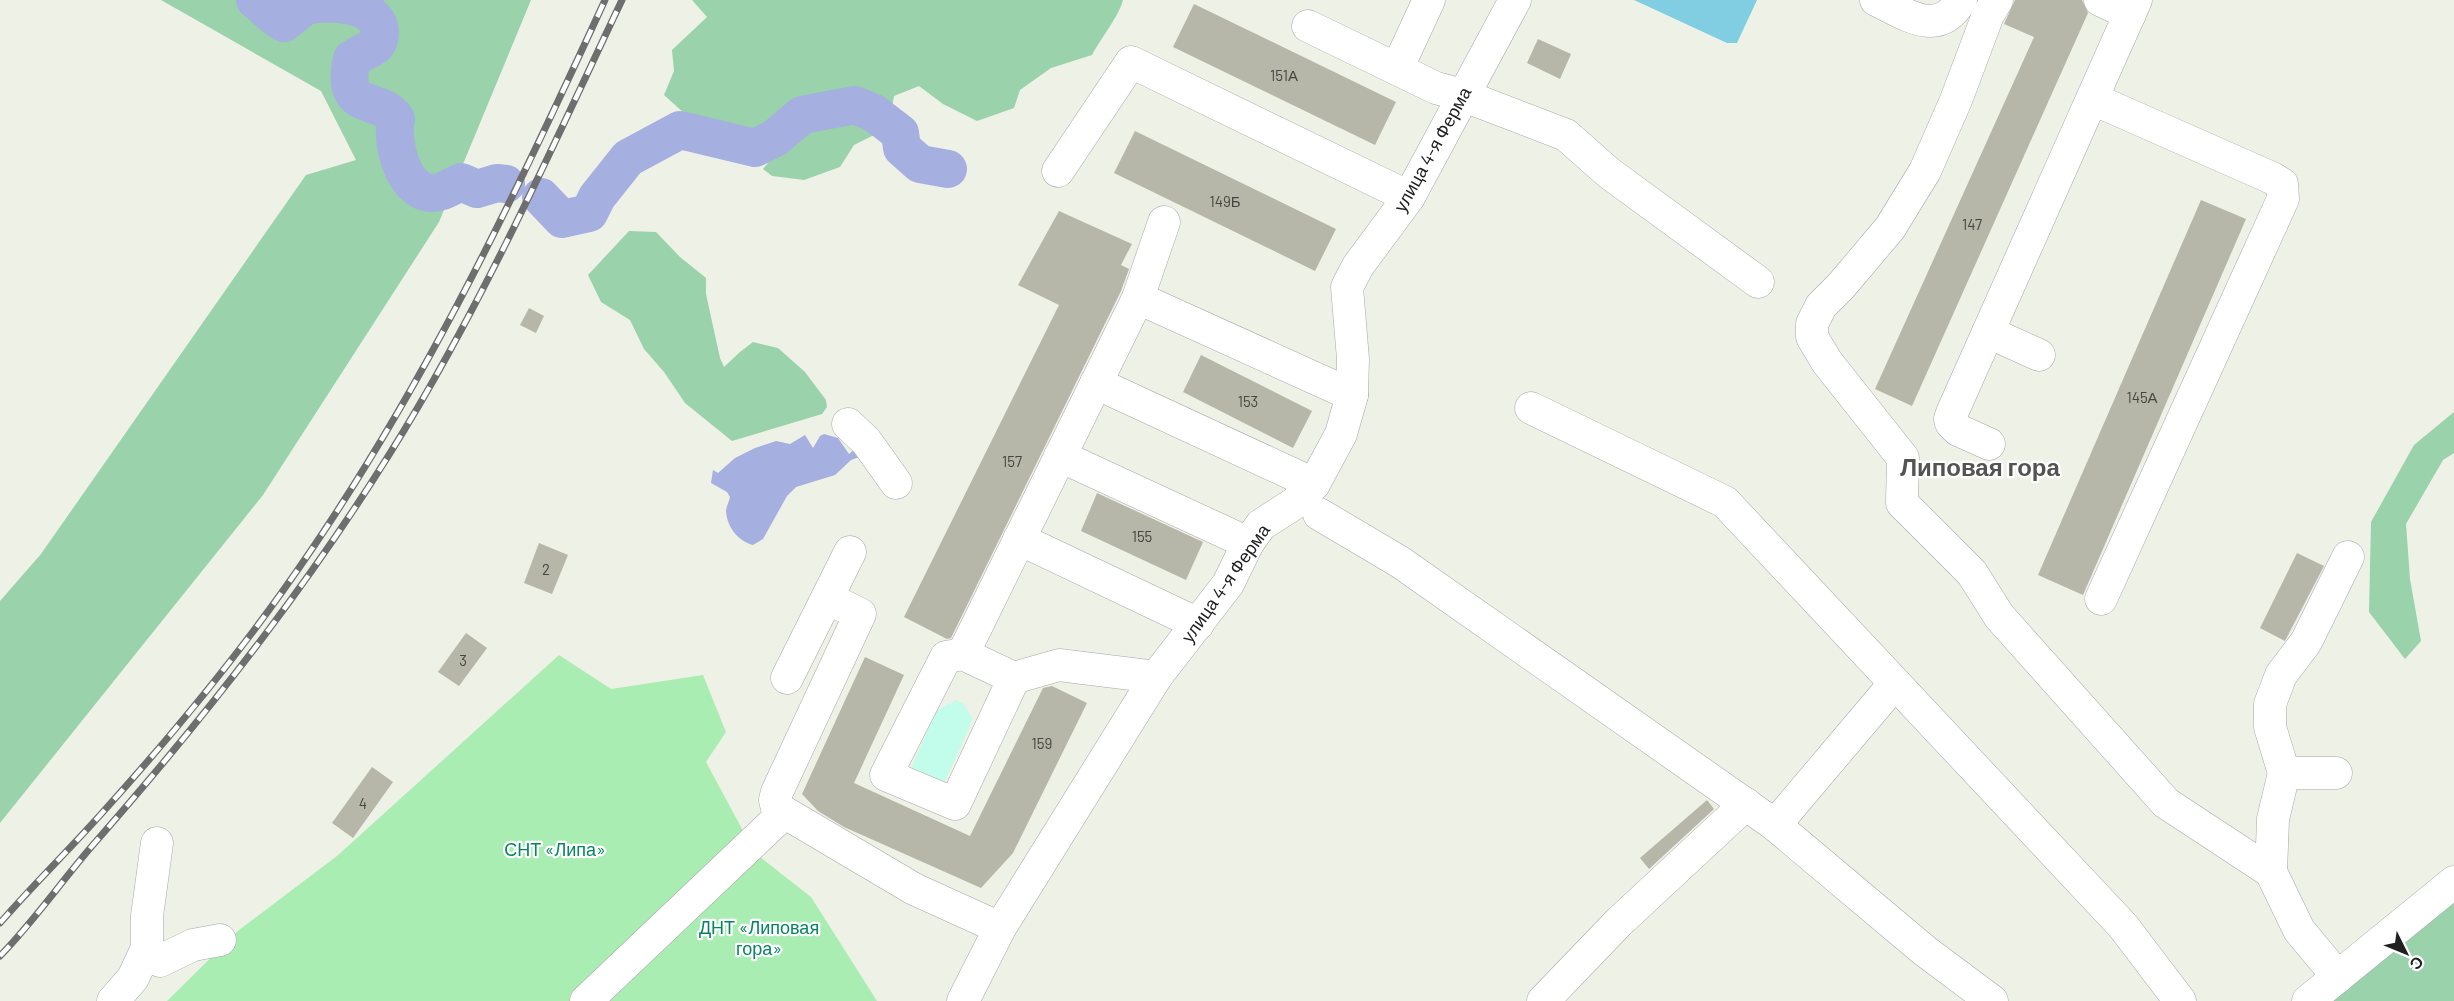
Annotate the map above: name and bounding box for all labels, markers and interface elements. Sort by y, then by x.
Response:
house number: 151А [1270,66,1298,84]
street label: улица 4-я Ферма [1389,82,1476,215]
house number: 149Б [1209,192,1241,210]
house number: 147 [1962,215,1982,233]
house number: 145А [2126,388,2158,406]
house number: 153 [1238,392,1258,410]
house number: 157 [1002,452,1022,470]
district label: Липовая гора [1900,452,2060,481]
street label: улица 4-я Ферма [1176,519,1275,646]
house number: 155 [1132,527,1152,545]
house number: 2 [542,560,550,578]
house number: 3 [459,651,467,669]
house number: 159 [1032,734,1052,752]
house number: 4 [359,794,367,812]
park label: СНТ «Липа» [504,838,606,860]
park label: ДНТ «Липовая гора» [699,916,819,959]
north arrow [2376,923,2436,983]
text: С [2406,953,2428,975]

